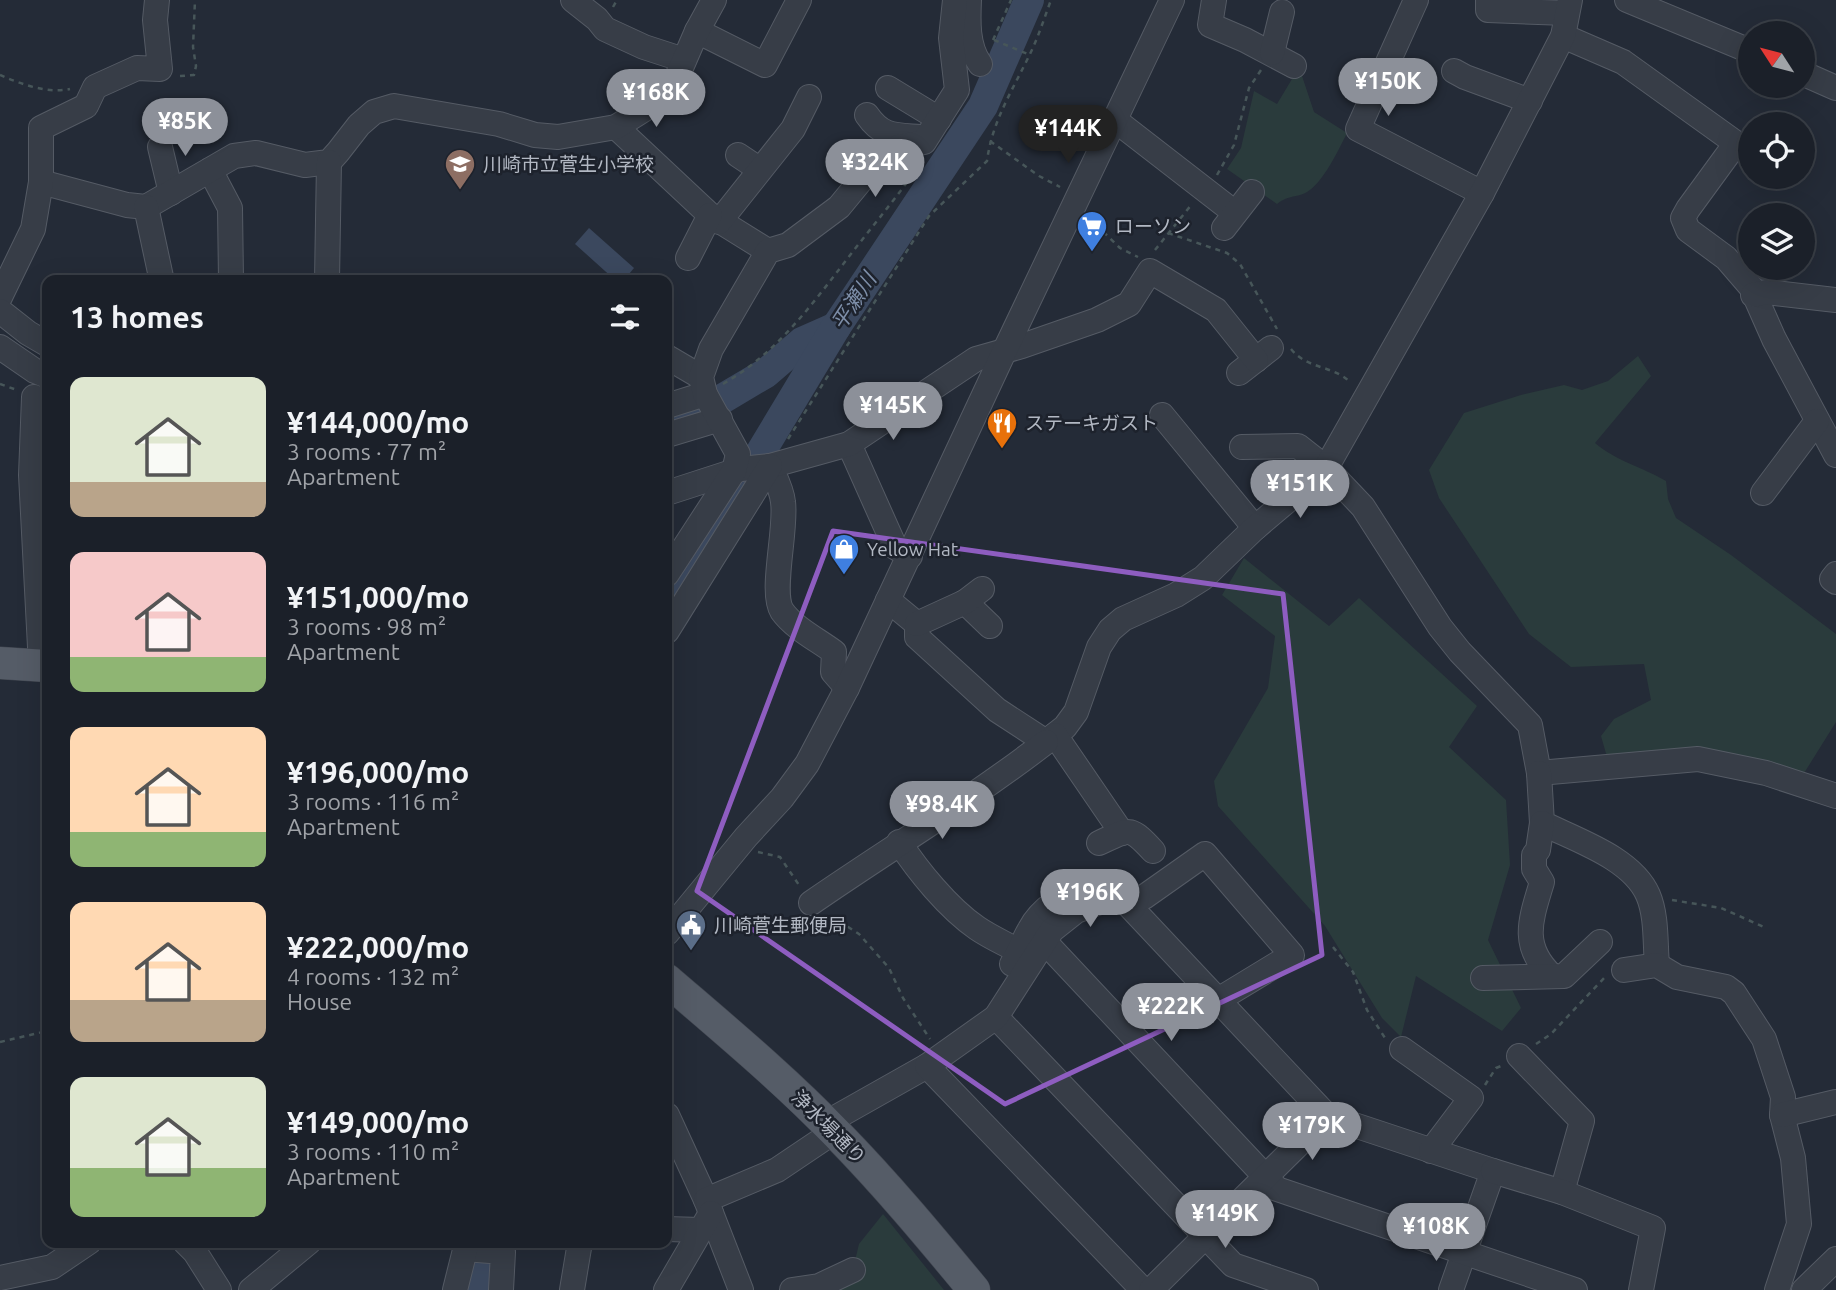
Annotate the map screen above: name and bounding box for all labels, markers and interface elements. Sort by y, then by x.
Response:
north arrow [1738,21,1815,98]
map controls [1738,21,1815,280]
pin: ¥150K [1339,58,1437,118]
text: ¥150K [1354,68,1422,93]
pin: ¥168K [607,69,705,129]
text: ¥168K [622,79,690,104]
pin: ¥85K [144,99,226,158]
pin: ¥144K [1019,106,1117,165]
text: ¥85K [158,108,212,133]
button: locate [1738,112,1815,189]
text: ¥144K [1034,115,1102,140]
pin: ¥324K [826,140,924,199]
school or university icon: 川崎市立菅生小学校 [443,147,477,191]
text: ¥324K [841,149,909,174]
place label: 川崎市立菅生小学校 [483,153,654,175]
button: layers [1738,203,1815,280]
supermarket icon: ローソン [1075,209,1109,253]
place label: ローソン [1115,215,1191,237]
water label: 平瀬川 [826,266,881,334]
icon: filters [606,298,644,336]
text: 13 homes [70,300,204,334]
pin: ¥145K [844,382,942,442]
text: ¥145K [859,392,927,417]
icon: home [126,405,210,489]
text: ¥144,000/mo [287,405,469,439]
restaurant icon: ステーキガスト [985,406,1019,450]
place label: ステーキガスト [1025,412,1158,434]
text: 3 rooms · 77 m² [287,439,446,464]
pin: ¥151K [1251,461,1349,520]
text: Apartment [287,464,400,489]
text: ¥151K [1266,470,1334,495]
shop icon: Yellow Hat [827,532,861,576]
place label: Yellow Hat [867,538,959,560]
icon: home [126,580,210,664]
text: ¥151,000/mo [287,580,469,614]
text: 3 rooms · 98 m² [287,614,446,639]
text: Apartment [287,639,400,664]
icon: home [126,755,210,839]
text: ¥196,000/mo [287,755,469,789]
pin: ¥98.4K [885,782,999,841]
text: 3 rooms · 116 m² [287,789,459,814]
text: ¥98.4K [906,791,978,816]
text: Apartment [287,814,400,839]
pin: ¥196K [1041,870,1139,929]
text: ¥196K [1056,879,1124,904]
public building icon: 川崎菅生郵便局 [674,908,708,952]
place label: 川崎菅生郵便局 [714,914,847,936]
icon: home [126,930,210,1014]
text: ¥222,000/mo [287,930,469,964]
text: 4 rooms · 132 m² [287,964,459,989]
pin: ¥222K [1122,984,1220,1043]
text: House [287,989,352,1014]
text: ¥222K [1137,993,1205,1018]
street label: 浄水場通り [788,1086,870,1168]
pin: ¥179K [1263,1102,1361,1162]
icon: home [126,1105,210,1189]
text: ¥149,000/mo [287,1105,469,1139]
text: ¥179K [1278,1112,1346,1137]
text: 3 rooms · 110 m² [287,1139,459,1164]
text: Apartment [287,1164,400,1189]
pin: ¥149K [1176,1190,1274,1250]
text: ¥149K [1191,1200,1259,1225]
pin: ¥108K [1387,1204,1485,1263]
text: ¥108K [1402,1213,1470,1238]

